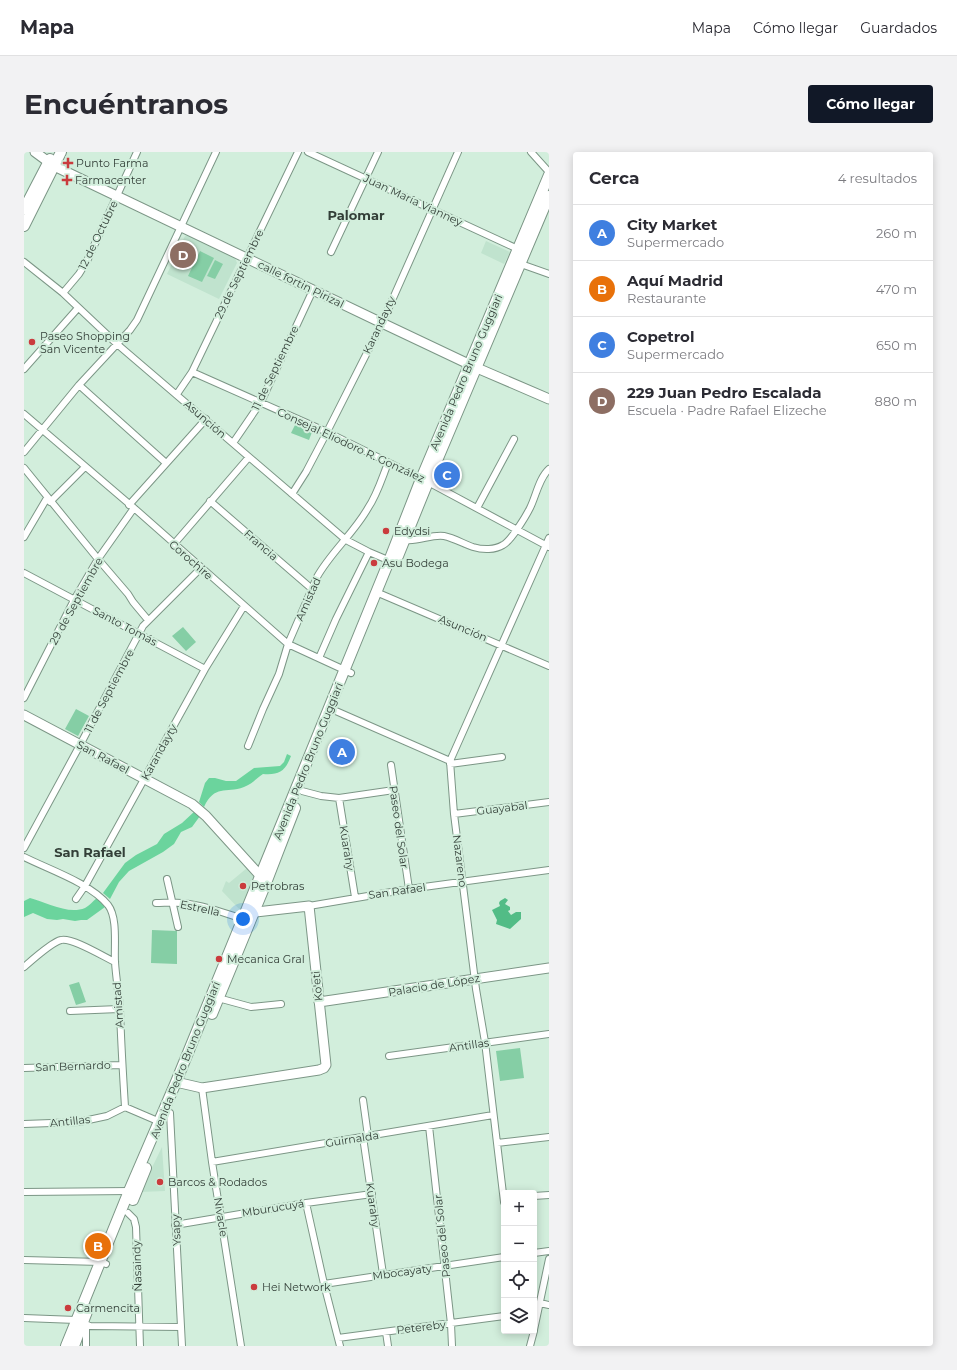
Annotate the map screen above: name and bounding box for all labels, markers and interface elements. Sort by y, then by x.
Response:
text: Mapa [20,16,75,39]
text: Mapa [692,19,731,37]
text: Cómo llegar [753,19,838,37]
text: Guardados [860,19,937,37]
button: Cómo llegar [808,85,933,123]
text: Encuéntranos [24,87,228,121]
place label: Punto Farma [76,156,148,170]
marker: Punto Farma [63,158,73,168]
text: Cerca [589,168,639,188]
street label: Juan María Vianney [360,170,465,229]
text: 4 resultados [838,170,917,186]
place label: Farmacenter [75,173,146,187]
marker: Farmacenter [62,175,72,185]
street label: 12 de Octubre [75,198,121,272]
district label: Palomar [327,207,385,223]
text: City Market [627,215,717,234]
text: A [597,225,607,241]
text: 260 m [876,225,917,241]
street label: 29 de Septiembre [211,227,267,321]
text: Supermercado [627,234,724,250]
pin: D [170,240,196,270]
street label: calle fortin Pirizal [256,257,346,311]
text: Aquí Madrid [627,271,723,290]
text: B [597,281,607,297]
text: 470 m [876,281,917,297]
text: Restaurante [627,290,706,306]
street label: Avenida Pedro Bruno Guggiari [427,292,505,452]
street label: Karandayty [360,294,398,356]
street label: 11 de Septiembre [248,323,302,413]
text: Copetrol [627,327,694,346]
place label: Paseo Shopping San Vicente [40,329,130,356]
marker: Paseo Shopping San Vicente [27,337,37,347]
text: C [597,337,607,353]
text: 650 m [876,337,917,353]
text: Supermercado [627,346,724,362]
text: 229 Juan Pedro Escalada [627,383,821,402]
text: D [597,393,607,409]
text: 880 m [875,393,917,409]
street label: Asunción [181,397,229,441]
text: Escuela · Padre Rafael Elizeche [627,402,827,418]
street label: Consejal Eliodoro R. González [275,405,427,486]
pin: C [434,460,460,490]
place label: Edydsi [394,524,430,538]
street label: Francia [241,526,281,564]
marker: Edydsi [381,526,391,536]
street label: Corochire [166,537,216,583]
street label: 29 de Septiembre [46,555,106,647]
place label: Asu Bodega [382,556,449,570]
marker: Asu Bodega [369,558,379,568]
street label: Amistad [292,575,324,623]
street label: Santo Tomás [90,603,160,649]
street label: Asunción [437,612,489,644]
street label: 11 de Septiembre [81,646,137,735]
street label: Avenida Pedro Bruno Guggiari [270,681,346,841]
street label: Karandayty [138,722,180,782]
street label: San Rafael [74,737,132,777]
pin: A [329,737,355,767]
street label: Paseo del Solar [386,785,412,869]
street label: Guayabal [476,798,528,818]
street label: Kuarahy [337,825,357,871]
street label: Nazareno [450,834,470,888]
district label: San Rafael [54,844,126,860]
place label: Petrobras [251,879,305,893]
street label: San Rafael [367,880,427,902]
marker: Petrobras [238,881,248,891]
street label: Estrella [179,897,221,919]
your location [233,909,253,929]
place label: Mecanica Gral [227,952,305,966]
marker: Mecanica Gral [214,954,224,964]
street label: Ko'eti [308,970,326,1002]
street label: Palacio de López [387,971,481,999]
street label: Avenida Pedro Bruno Guggiari [147,979,223,1141]
street label: Amistad [109,982,127,1028]
street label: Antillas [448,1035,491,1055]
street label: San Bernardo [35,1058,111,1074]
street label: Antillas [49,1112,92,1130]
street label: Guirnalda [324,1128,380,1150]
place label: Barcos & Rodados [168,1175,268,1189]
marker: Barcos & Rodados [155,1177,165,1187]
street label: Kuarahy [363,1182,383,1228]
map controls [501,1190,537,1334]
button: + [501,1190,537,1226]
street label: Paseo del Solar [431,1194,453,1278]
street label: Nivacle [211,1196,231,1238]
street label: Mburucuyá [241,1196,305,1220]
street label: Ysapy [168,1214,184,1246]
button: − [501,1226,537,1262]
pin: B [85,1231,111,1261]
street label: Ñasaindy [129,1240,145,1292]
street label: Mbocayaty [372,1261,433,1283]
button: locate [501,1262,537,1298]
place label: Hei Network [262,1280,331,1294]
marker: Hei Network [249,1282,259,1292]
button: layers [501,1298,537,1334]
place label: Carmencita [76,1301,140,1315]
marker: Carmencita [63,1303,73,1313]
street label: Petereby [396,1317,446,1337]

